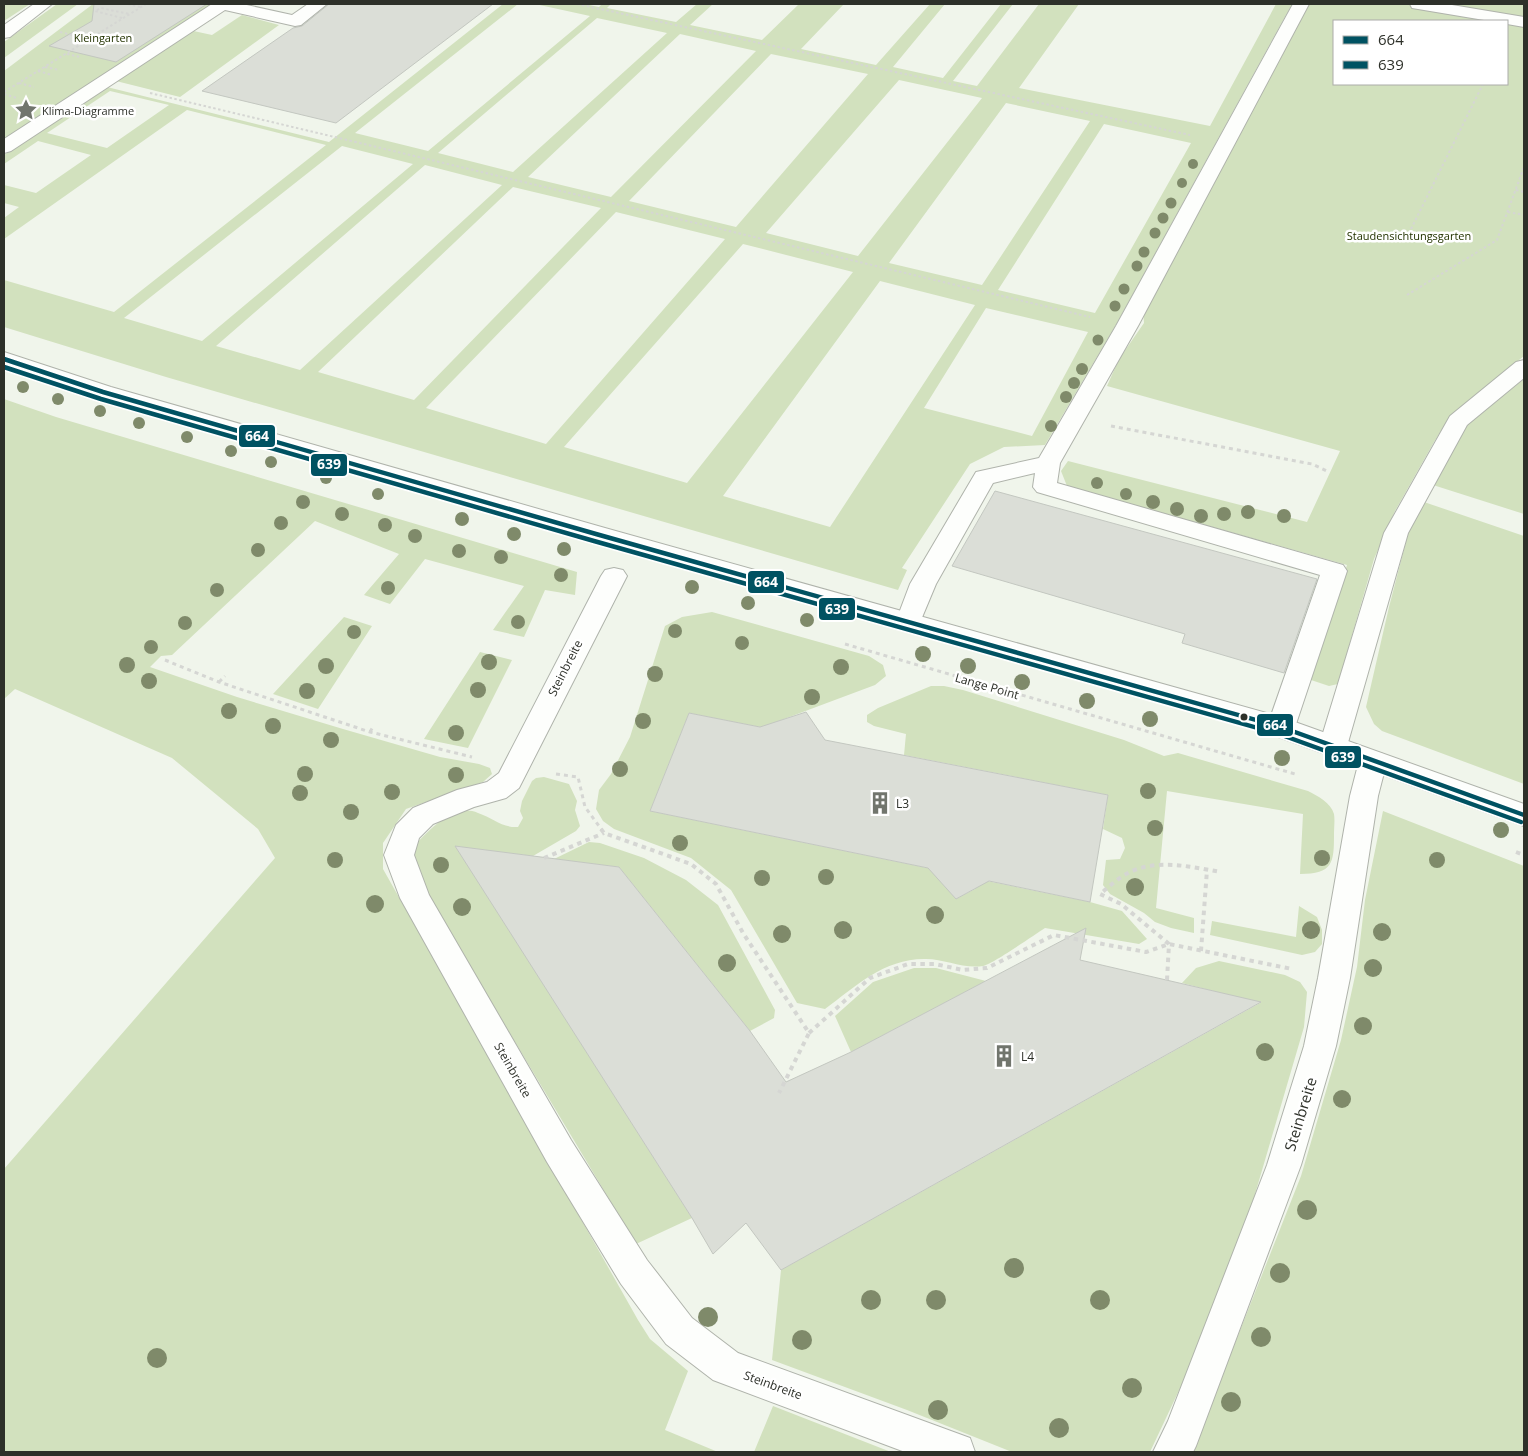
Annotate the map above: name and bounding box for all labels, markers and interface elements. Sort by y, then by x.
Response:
legend [1333,20,1508,85]
text: 664 [1378,29,1404,49]
park label: Kleingarten [74,30,132,45]
text: 639 [1378,54,1404,74]
place icon: Klima-Diagramme [13,97,39,123]
place label: Klima-Diagramme [42,103,134,118]
park label: Staudensichtungsgarten [1347,228,1471,243]
line badge: 664 [238,424,276,448]
text: 664 [245,426,269,445]
line badge: 639 [310,453,348,477]
text: 639 [317,454,341,473]
line badge: 664 [747,570,785,594]
text: 664 [754,572,778,591]
line badge: 639 [818,597,856,621]
text: 639 [825,599,849,618]
street label: Steinbreite [544,637,587,699]
street label: Lange Point [953,669,1021,703]
unlabelled marker [1239,712,1249,722]
line badge: 664 [1256,713,1294,737]
text: 664 [1263,715,1287,734]
line badge: 639 [1324,745,1362,769]
text: 639 [1331,747,1355,766]
building icon: L3 [867,790,893,816]
place label: L3 [896,795,909,812]
street label: Steinbreite [490,1039,536,1101]
building icon: L4 [991,1043,1017,1069]
place label: L4 [1021,1048,1034,1065]
street label: Steinbreite [1279,1075,1321,1153]
street label: Steinbreite [741,1367,805,1404]

